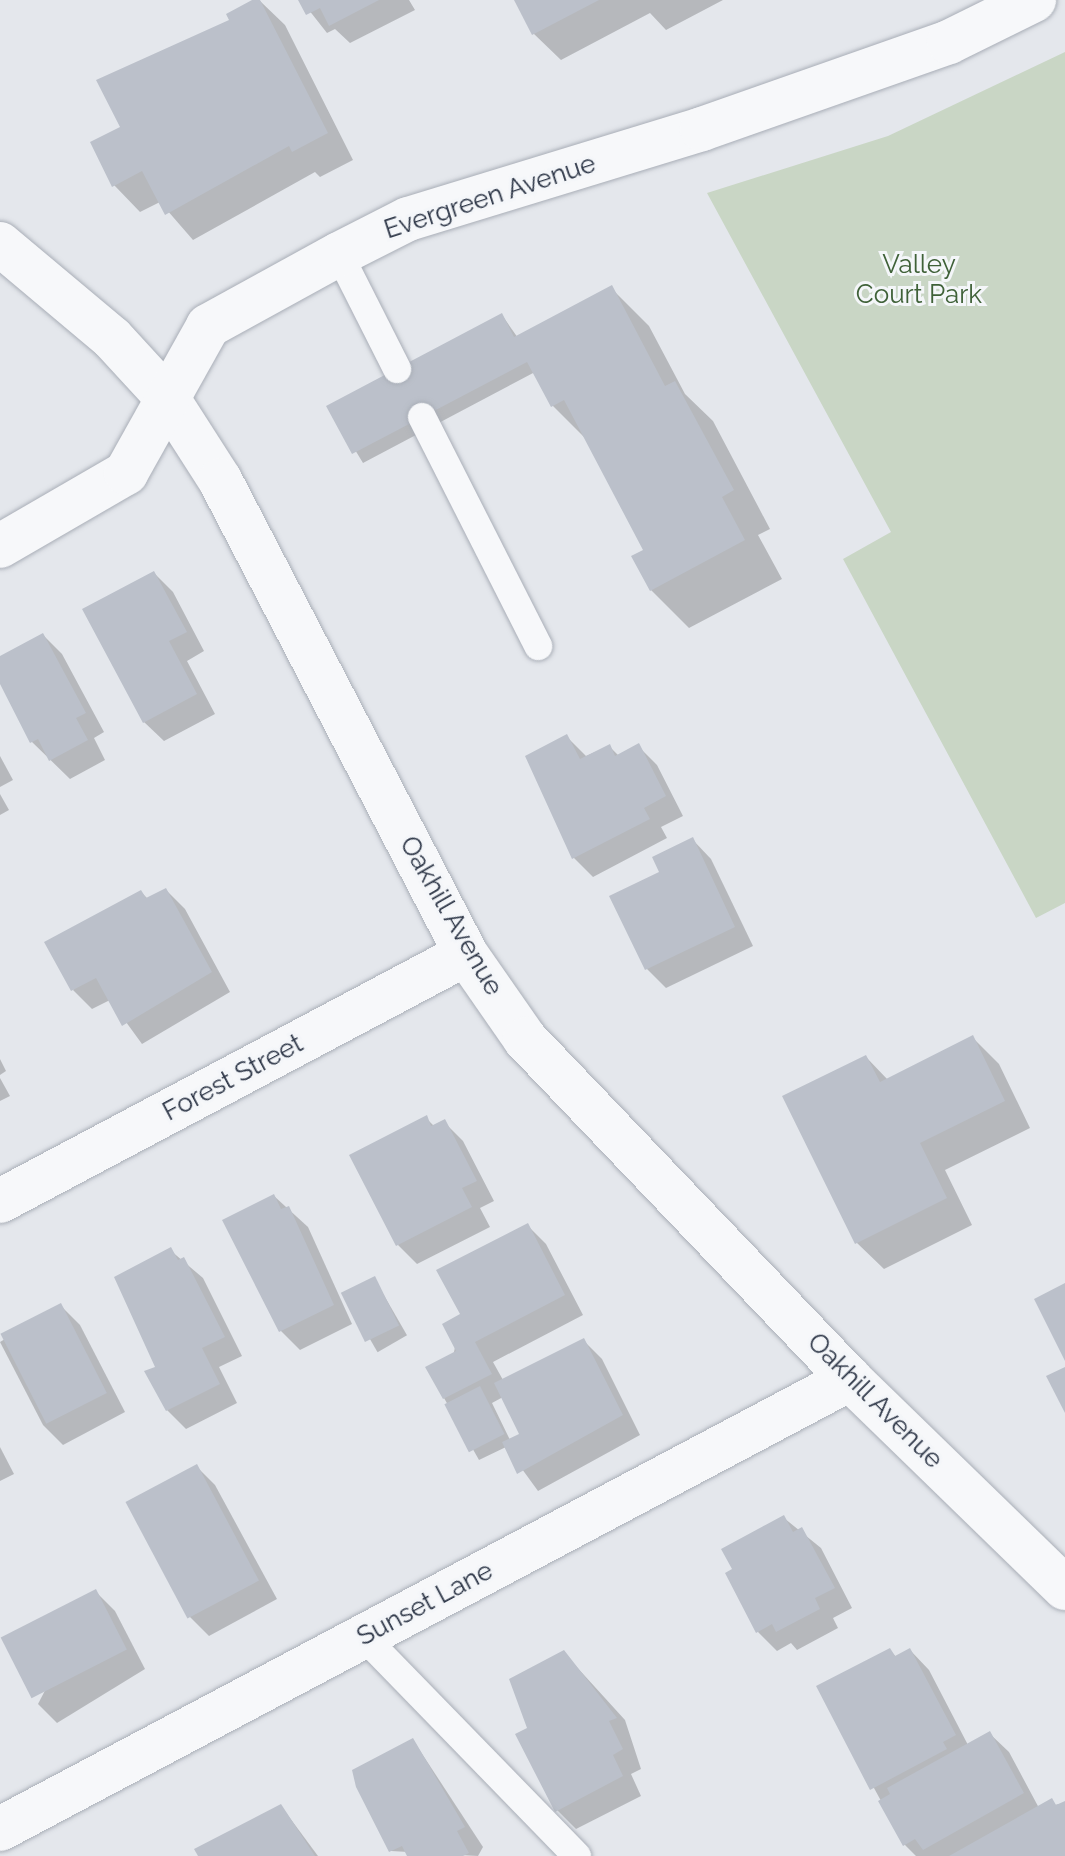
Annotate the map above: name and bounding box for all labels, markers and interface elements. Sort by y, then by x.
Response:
street label: Evergreen Avenue [380,148,600,246]
park label: Valley Court Park [856,249,982,310]
street label: Oakhill Avenue [392,830,510,1002]
street label: Forest Street [158,1028,308,1128]
street label: Oakhill Avenue [800,1326,950,1476]
street label: Sunset Lane [352,1555,498,1653]

